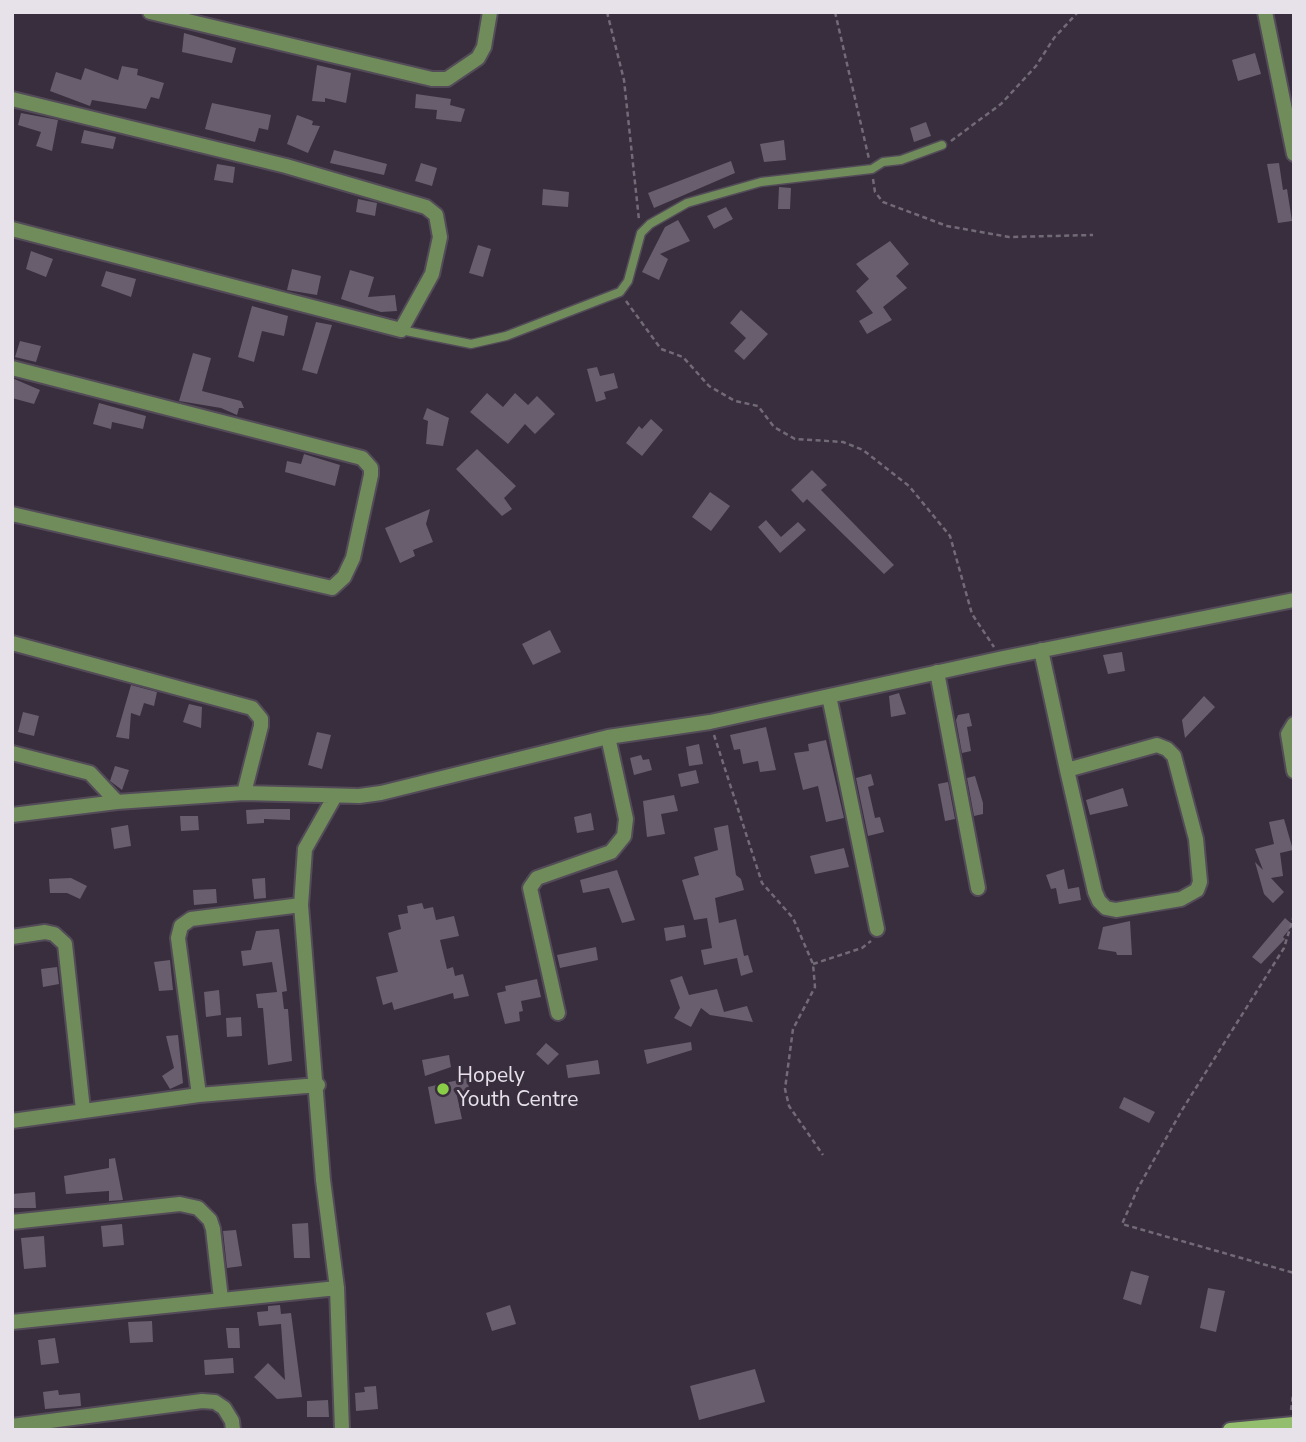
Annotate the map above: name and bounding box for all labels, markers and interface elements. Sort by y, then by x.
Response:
place label: Hopely Youth Centre [457,1064,578,1114]
marker: Hopely Youth Centre [435,1081,451,1097]

